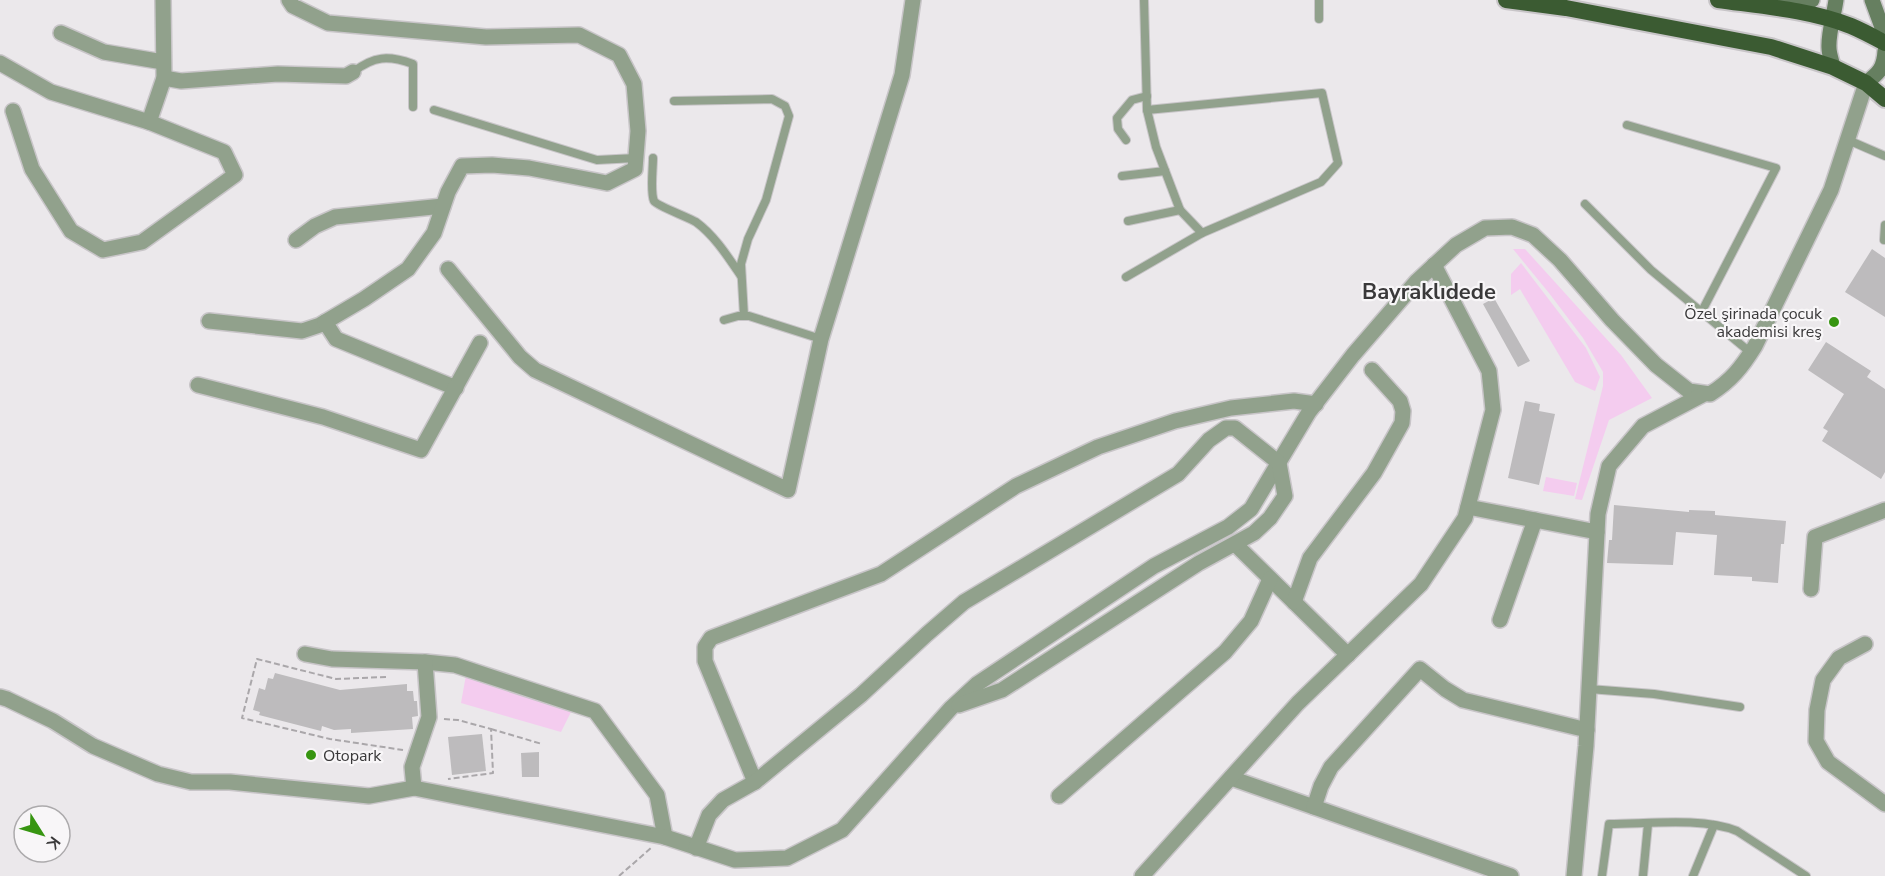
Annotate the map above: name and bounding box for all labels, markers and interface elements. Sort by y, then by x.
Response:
district label: Bayraklıdede [1362,277,1496,307]
place label: Özel şirinada çocuk akademisi kreş [1684,303,1823,343]
marker: Özel şirinada çocuk akademisi kreş [1827,315,1841,329]
place label: Otopark [323,745,382,767]
marker: Otopark [304,748,318,762]
north arrow [12,804,72,864]
text: K [40,832,65,854]

